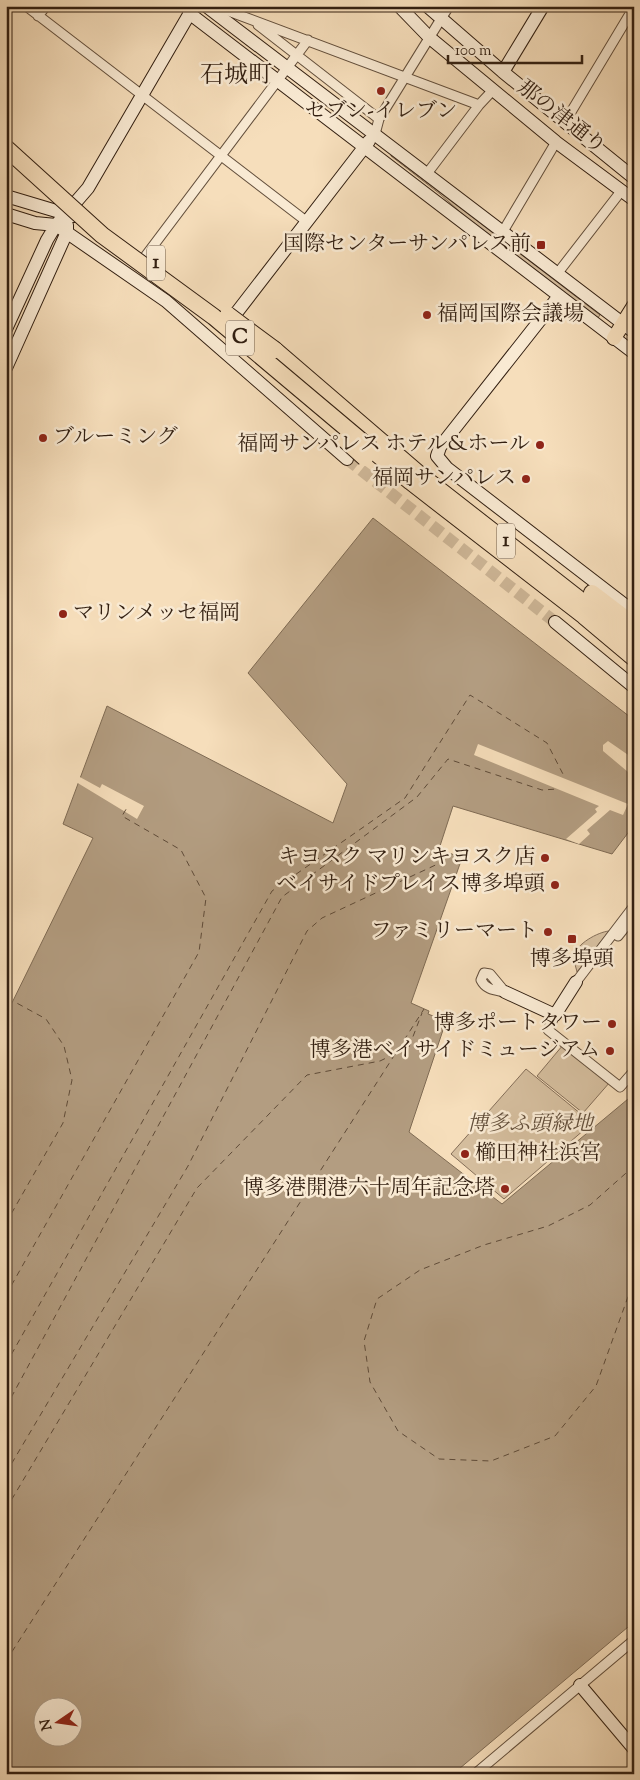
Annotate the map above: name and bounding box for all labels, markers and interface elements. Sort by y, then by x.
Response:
scale bar [448,32,581,64]
text: 100 m [455,41,492,62]
district label: 石城町 [200,59,272,93]
street label: 那の津通り [510,74,612,162]
marker: セブン-イレブン [375,85,387,97]
place label: セブン-イレブン [305,97,457,127]
place label: 国際センターサンパレス前 [283,230,531,260]
marker: 国際センターサンパレス前 [535,239,547,251]
road number: 1 [147,246,165,280]
place label: 福岡国際会議場 [437,300,584,330]
marker: 福岡国際会議場 [421,309,433,321]
road number: C [226,320,254,356]
place label: ブルーミング [53,423,178,453]
place label: 福岡サンパレス ホテル&ホール [237,430,530,460]
marker: ブルーミング [37,432,49,444]
marker: 福岡サンパレス ホテル&ホール [534,439,546,451]
place label: 福岡サンパレス [372,464,516,494]
marker: 福岡サンパレス [520,473,532,485]
road number: 1 [497,524,515,558]
place label: マリンメッセ福岡 [73,599,240,629]
marker: マリンメッセ福岡 [57,608,69,620]
place label: キヨスク マリンキヨスク店 [279,843,535,873]
marker: キヨスク マリンキヨスク店 [539,852,551,864]
place label: ベイサイドプレイス博多埠頭 [276,870,545,900]
marker: ベイサイドプレイス博多埠頭 [549,879,561,891]
place label: ファミリーマート [370,917,538,947]
marker: ファミリーマート [542,926,554,938]
marker: 博多埠頭 [566,933,578,945]
place label: 博多埠頭 [530,945,614,975]
place label: 博多ポートタワー [434,1009,602,1039]
marker: 博多ポートタワー [606,1018,618,1030]
place label: 博多港ベイサイドミュージアム [310,1036,600,1066]
marker: 博多港ベイサイドミュージアム [604,1045,616,1057]
park label: 博多ふ頭緑地 [467,1110,595,1140]
place label: 櫛田神社浜宮 [475,1139,601,1169]
marker: 櫛田神社浜宮 [459,1148,471,1160]
place label: 博多港開港六十周年記念塔 [243,1174,495,1204]
marker: 博多港開港六十周年記念塔 [499,1183,511,1195]
north arrow [32,1698,82,1748]
text: N [36,1717,58,1732]

